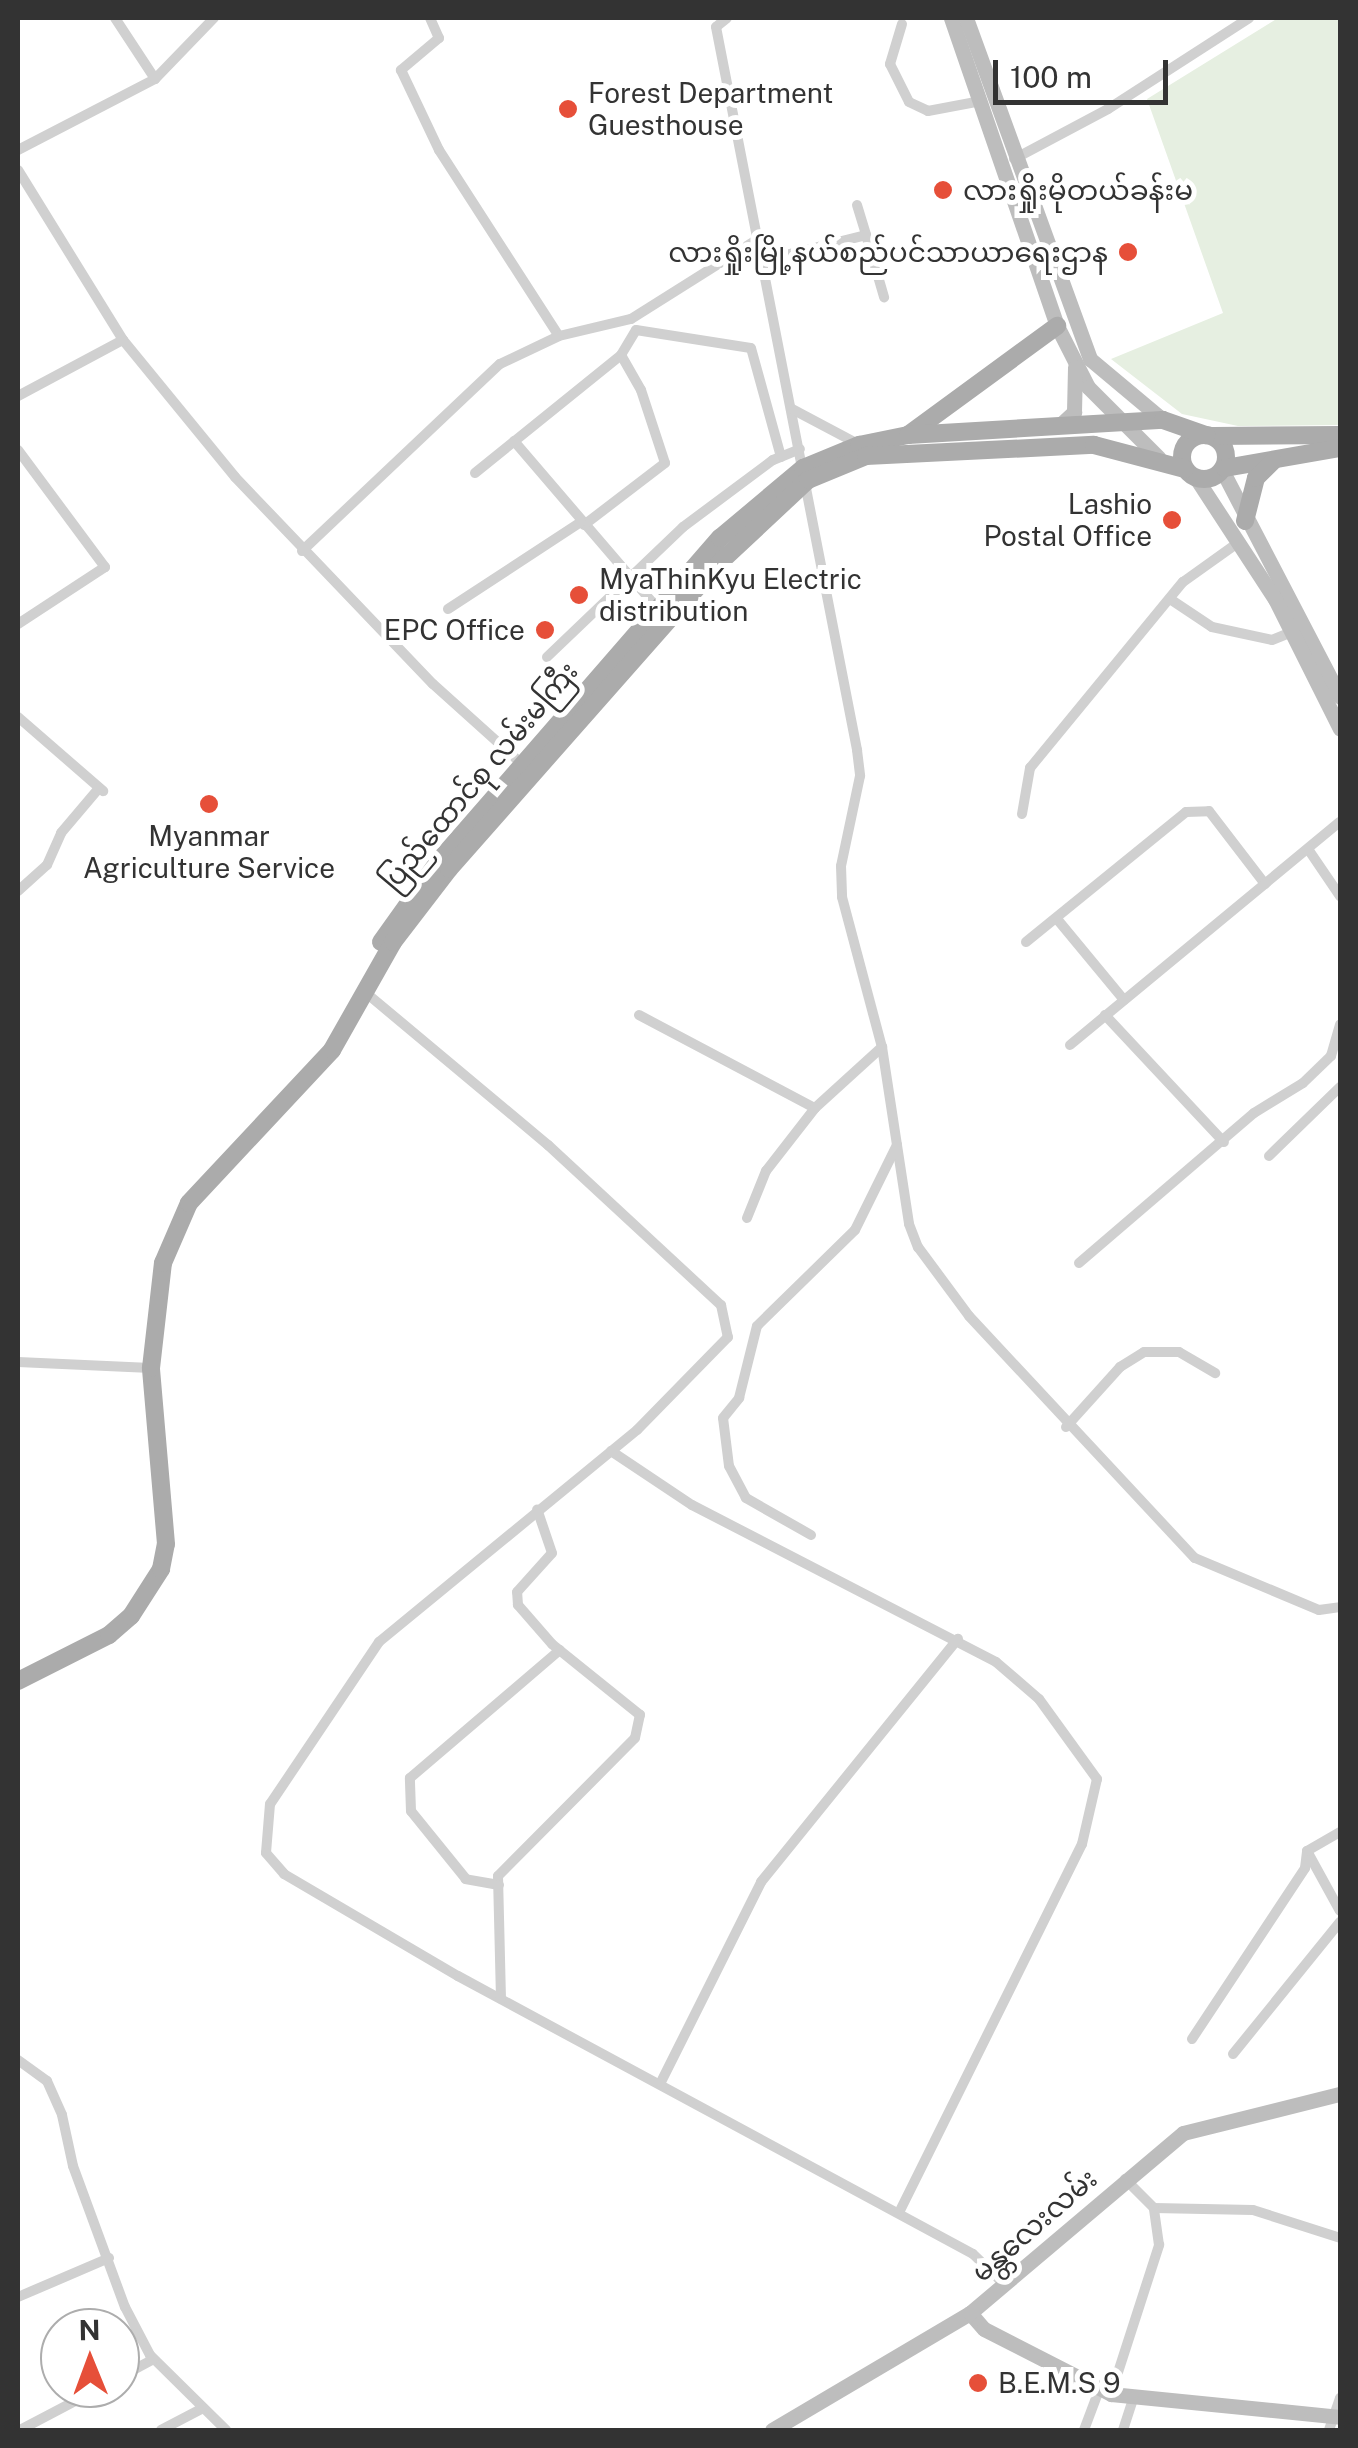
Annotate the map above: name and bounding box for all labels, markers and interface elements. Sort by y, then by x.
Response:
scale bar [998,40,1173,102]
text: 100 m [1010,59,1092,95]
place label: Forest Department Guesthouse [588,76,833,142]
marker: Forest Department Guesthouse [557,98,579,120]
place label: လားရှိုးမိုတယ်ခန်းမ [963,173,1193,207]
marker: လားရှိုးမိုတယ်ခန်းမ [932,179,954,201]
place label: လားရှိုးမြို့နယ်စည်ပင်သာယာရေးဌာန [668,235,1108,269]
marker: လားရှိုးမြို့နယ်စည်ပင်သာယာရေးဌာန [1117,241,1139,263]
place label: Lashio Postal Office [983,487,1152,553]
marker: Lashio Postal Office [1161,509,1183,531]
place label: MyaThinKyu Electric distribution [599,562,862,628]
marker: MyaThinKyu Electric distribution [568,584,590,606]
place label: EPC Office [384,613,525,647]
marker: EPC Office [534,619,556,641]
street label: ပြည်ထောင်စု လမ်းမကြီး [373,655,585,897]
marker: Myanmar Agriculture Service [198,793,220,815]
place label: Myanmar Agriculture Service [83,819,335,885]
street label: မန္တလေးလမ်း [964,2161,1104,2289]
north arrow [40,2308,140,2408]
text: N [78,2313,101,2346]
place label: B.E.M.S 9 [998,2366,1120,2400]
marker: B.E.M.S 9 [967,2372,989,2394]

